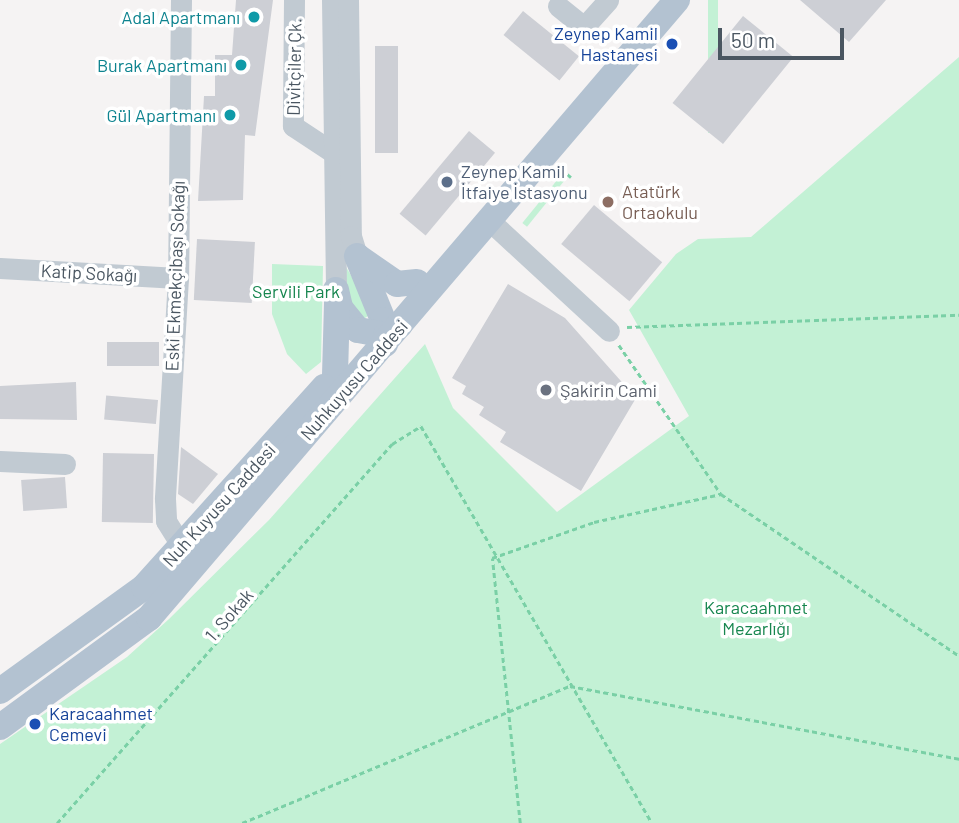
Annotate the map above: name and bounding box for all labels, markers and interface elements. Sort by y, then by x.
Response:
place label: Adal Apartmanı [122,6,240,28]
marker: Adal Apartmanı [246,9,262,25]
scale bar [721,14,847,58]
street label: Divitçiler Çk. [282,18,306,116]
place label: Zeynep Kamil Hastanesi [554,23,658,66]
text: 50 m [731,27,775,52]
marker: Zeynep Kamil Hastanesi [664,36,680,52]
place label: Burak Apartmanı [97,54,227,76]
marker: Burak Apartmanı [233,57,249,73]
place label: Gül Apartmanı [107,104,216,126]
marker: Gül Apartmanı [222,107,238,123]
place label: Zeynep Kamil İtfaiye İstasyonu [461,161,588,204]
marker: Zeynep Kamil İtfaiye İstasyonu [439,174,455,190]
street label: Eski Ekmekçibaşı Sokağı [161,180,189,372]
place label: Atatürk Ortaokulu [622,181,698,224]
marker: Atatürk Ortaokulu [600,194,616,210]
street label: Katip Sokağı [40,260,138,286]
park label: Servili Park [252,280,340,302]
street label: Nuhkuyusu Caddesi [296,315,412,445]
place label: Şakirin Cami [560,379,657,401]
marker: Şakirin Cami [538,382,554,398]
street label: Nuh Kuyusu Caddesi [158,439,280,571]
street label: 1. Sokak [200,584,258,646]
park label: Karacaahmet Mezarlığı [704,597,808,640]
place label: Karacaahmet Cemevi [49,703,153,746]
marker: Karacaahmet Cemevi [27,716,43,732]

